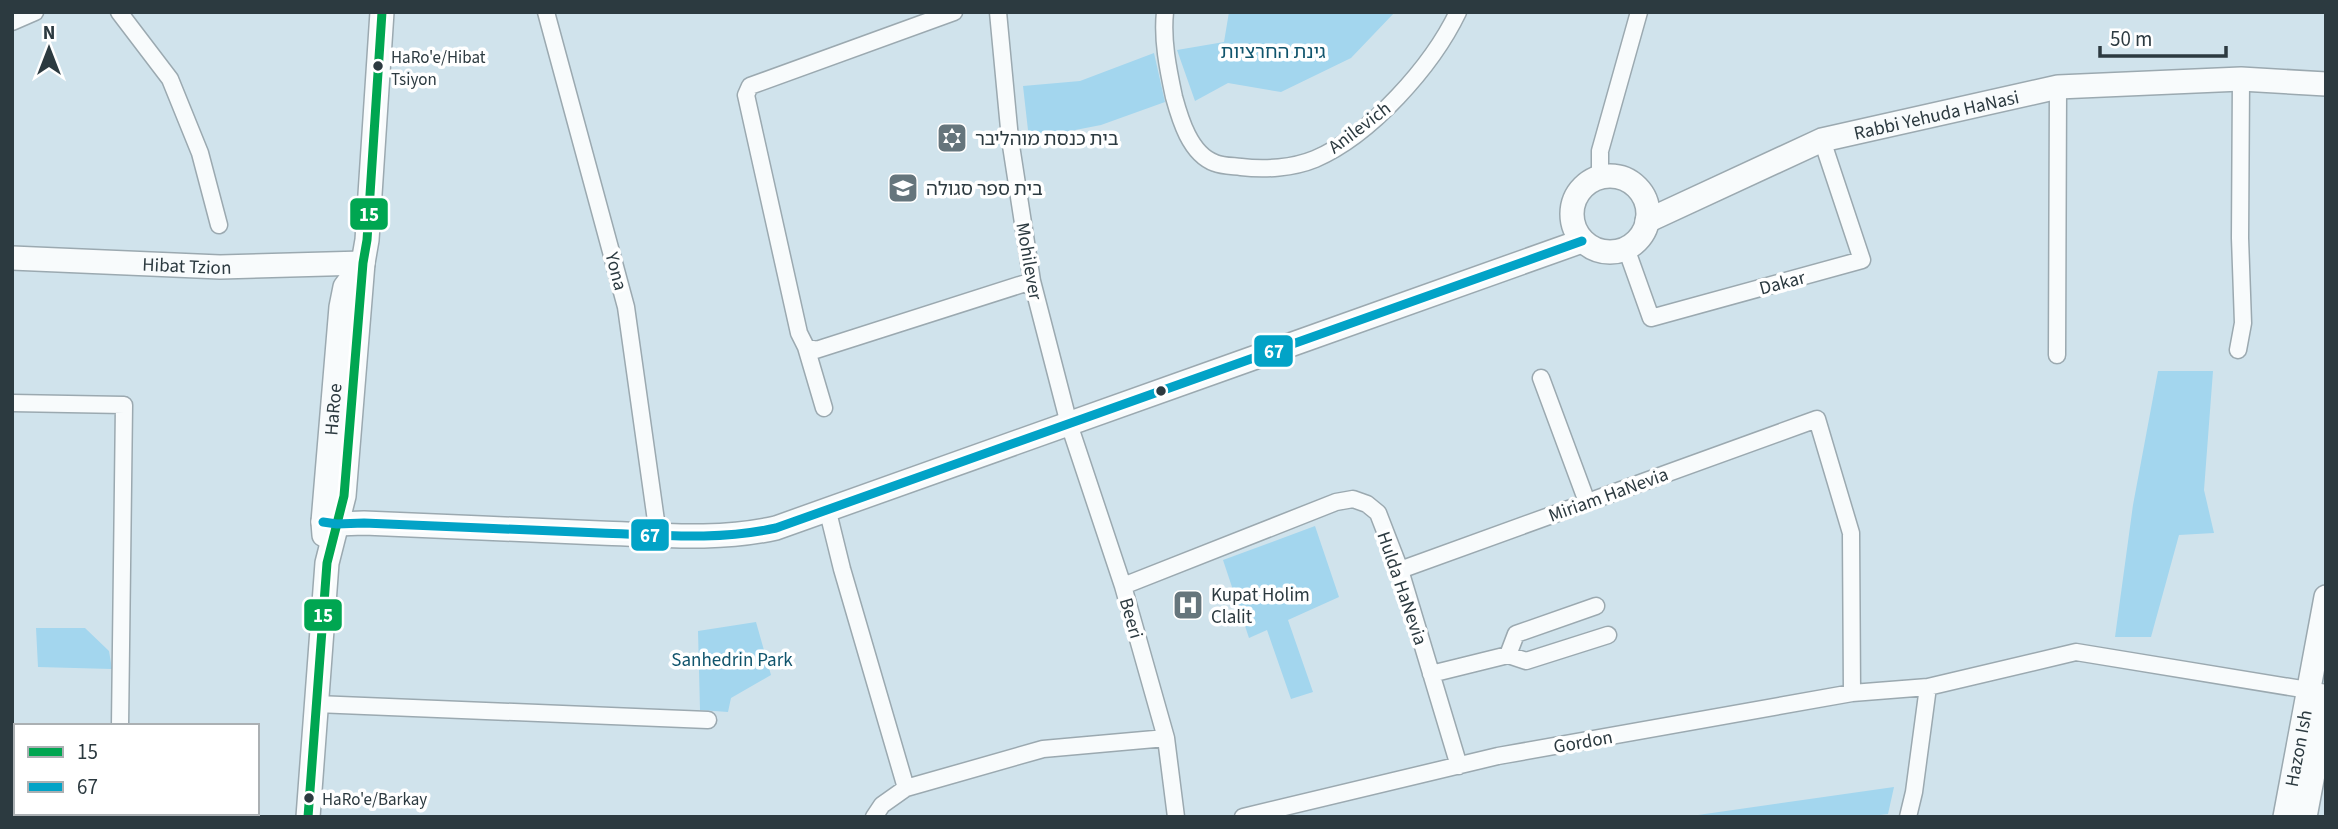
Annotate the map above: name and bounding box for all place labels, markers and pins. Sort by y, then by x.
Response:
place label: HaRo'e/Hibat Tsiyon [391,46,486,92]
marker: HaRo'e/Hibat Tsiyon [371,59,385,73]
synagogue icon: בית כנסת מוהליבר [935,121,969,155]
place label: בית כנסת מוהליבר [975,126,1119,153]
school or university icon: בית ספר סגולה [886,171,920,205]
place label: בית ספר סגולה [926,176,1043,203]
unlabelled marker [1154,384,1168,398]
place label: Kupat Holim Clalit [1211,582,1310,631]
hospital icon: Kupat Holim Clalit [1171,588,1205,622]
place label: HaRo'e/Barkay [322,788,427,812]
marker: HaRo'e/Barkay [302,791,316,805]

